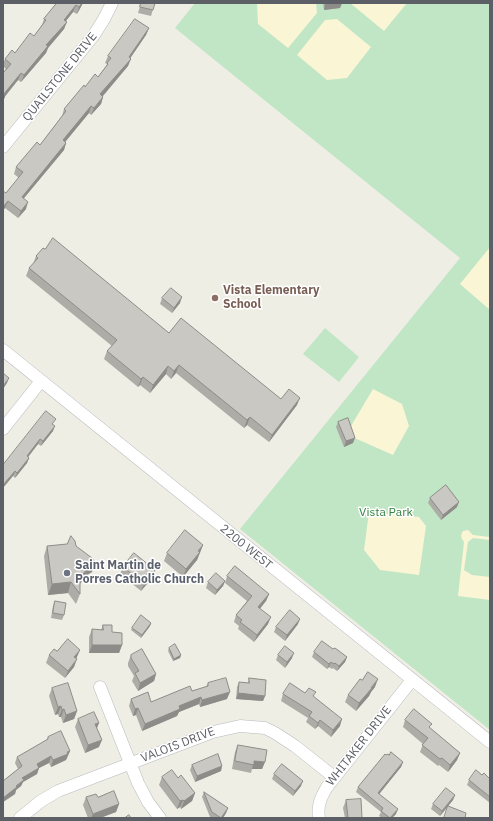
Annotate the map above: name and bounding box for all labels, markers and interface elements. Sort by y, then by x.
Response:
street label: QUAILSTONE DRIVE [20,30,100,124]
place label: Vista Elementary School [223,284,319,312]
marker: Vista Elementary School [210,293,220,303]
park label: Vista Park [359,506,413,520]
street label: 2200 WEST [217,522,275,572]
place label: Saint Martin de Porres Catholic Church [75,559,204,587]
marker: Saint Martin de Porres Catholic Church [62,568,72,578]
street label: WHITAKER DRIVE [323,703,395,789]
street label: VALOIS DRIVE [139,724,217,766]

